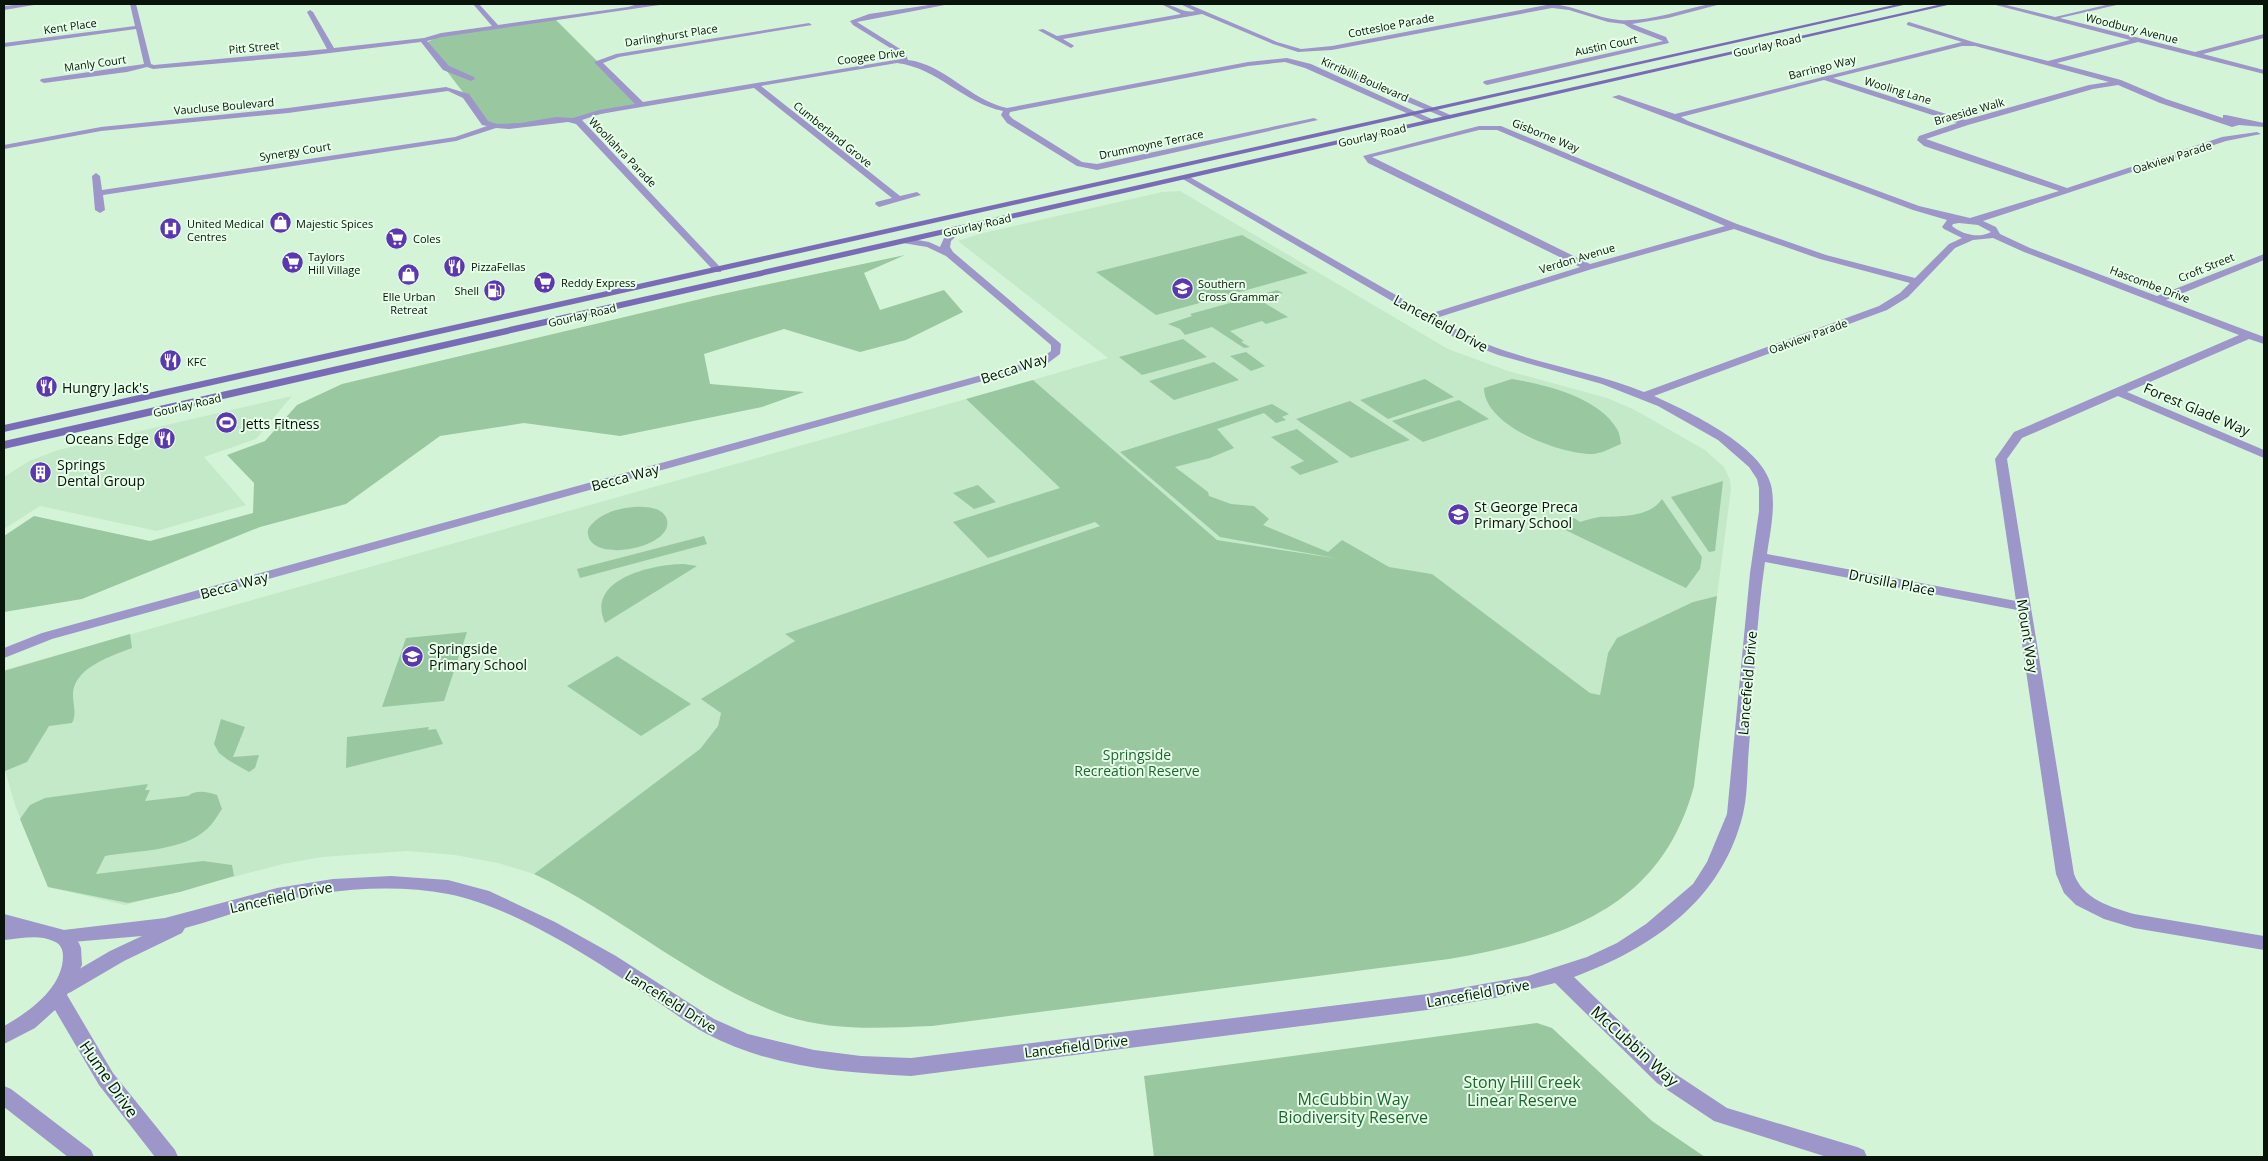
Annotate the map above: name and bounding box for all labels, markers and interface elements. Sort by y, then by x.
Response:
street label: Cottesloe Parade [1347,9,1435,41]
street label: Woodbury Avenue [2084,9,2180,47]
street label: Kent Place [43,15,97,37]
street label: Darlinghurst Place [623,20,719,50]
street label: Gourlay Road [1732,30,1802,60]
street label: Austin Court [1573,31,1639,59]
street label: Pitt Street [228,37,280,57]
street label: Coogee Drive [836,44,906,68]
street label: Manly Court [63,51,127,75]
street label: Barringo Way [1787,51,1858,83]
street label: Kirribilli Boulevard [1319,53,1411,105]
street label: Wooling Lane [1863,73,1933,107]
street label: Vaucluse Boulevard [173,94,275,118]
street label: Braeside Walk [1932,94,2006,128]
street label: Cumberland Grove [790,98,876,170]
street label: Woollahra Parade [586,114,660,190]
street label: Gisborne Way [1510,115,1582,156]
street label: Gourlay Road [1337,120,1407,150]
street label: Drummoyne Terrace [1097,126,1205,162]
street label: Oakview Parade [2130,137,2214,177]
street label: Synergy Court [258,138,332,164]
street label: Gourlay Road [942,210,1012,240]
shop icon: Majestic Spices [268,211,292,235]
place label: United Medical Centres [187,216,264,244]
place label: Majestic Spices [296,216,373,231]
hospital icon: United Medical Centres [159,217,183,241]
supermarket icon: Coles [385,226,409,250]
place label: Coles [413,231,441,246]
street label: Verdon Avenue [1537,239,1617,277]
place label: Taylors Hill Village [308,249,360,277]
street label: Croft Street [2176,249,2236,285]
supermarket icon: Taylors Hill Village [280,250,304,274]
restaurant icon: PizzaFellas [443,254,467,278]
place label: PizzaFellas [471,259,526,274]
street label: Hascombe Drive [2108,262,2192,306]
shop icon: Elle Urban Retreat [397,263,421,287]
supermarket icon: Reddy Express [533,270,557,294]
place label: Reddy Express [561,275,636,290]
place label: Southern Cross Grammar [1198,276,1279,304]
school or university icon: Southern Cross Grammar [1170,277,1194,301]
fuel station icon: Shell [483,278,507,302]
place label: Shell [454,283,479,298]
place label: Elle Urban Retreat [383,289,435,317]
street label: Lancefield Drive [1390,290,1492,356]
street label: Gourlay Road [547,300,617,330]
street label: Oakview Parade [1767,315,1849,357]
street label: Becca Way [978,348,1051,388]
restaurant icon: KFC [159,349,183,373]
place label: KFC [187,354,206,369]
restaurant icon: Hungry Jack's [34,375,58,399]
place label: Hungry Jack's [62,378,149,397]
street label: Forest Glade Way [2141,378,2254,440]
street label: Gourlay Road [152,390,222,420]
sports icon: Jetts Fitness [214,411,238,435]
place label: Jetts Fitness [240,414,320,433]
restaurant icon: Oceans Edge [153,426,177,450]
place label: Oceans Edge [65,429,149,448]
place label: Springs Dental Group [57,455,145,490]
street label: Becca Way [589,459,662,495]
building icon: Springs Dental Group [29,460,53,484]
place label: St George Preca Primary School [1474,497,1578,532]
school or university icon: St George Preca Primary School [1446,502,1470,526]
street label: Drusilla Place [1847,564,1937,600]
street label: Becca Way [198,567,271,603]
street label: Mount Way [2013,598,2043,675]
street label: Lancefield Drive [1733,630,1761,736]
place label: Springside Primary School [429,639,527,674]
school or university icon: Springside Primary School [401,644,425,668]
park label: Springside Recreation Reserve [1074,745,1200,780]
street label: Lancefield Drive [228,877,334,917]
street label: Lancefield Drive [622,965,720,1037]
street label: Lancefield Drive [1425,975,1531,1011]
street label: McCubbin Way [1586,1001,1684,1092]
street label: Lancefield Drive [1023,1030,1129,1062]
street label: Hume Drive [75,1036,143,1122]
park label: Stony Hill Creek Linear Reserve [1463,1071,1581,1111]
park label: McCubbin Way Biodiversity Reserve [1278,1088,1428,1128]

